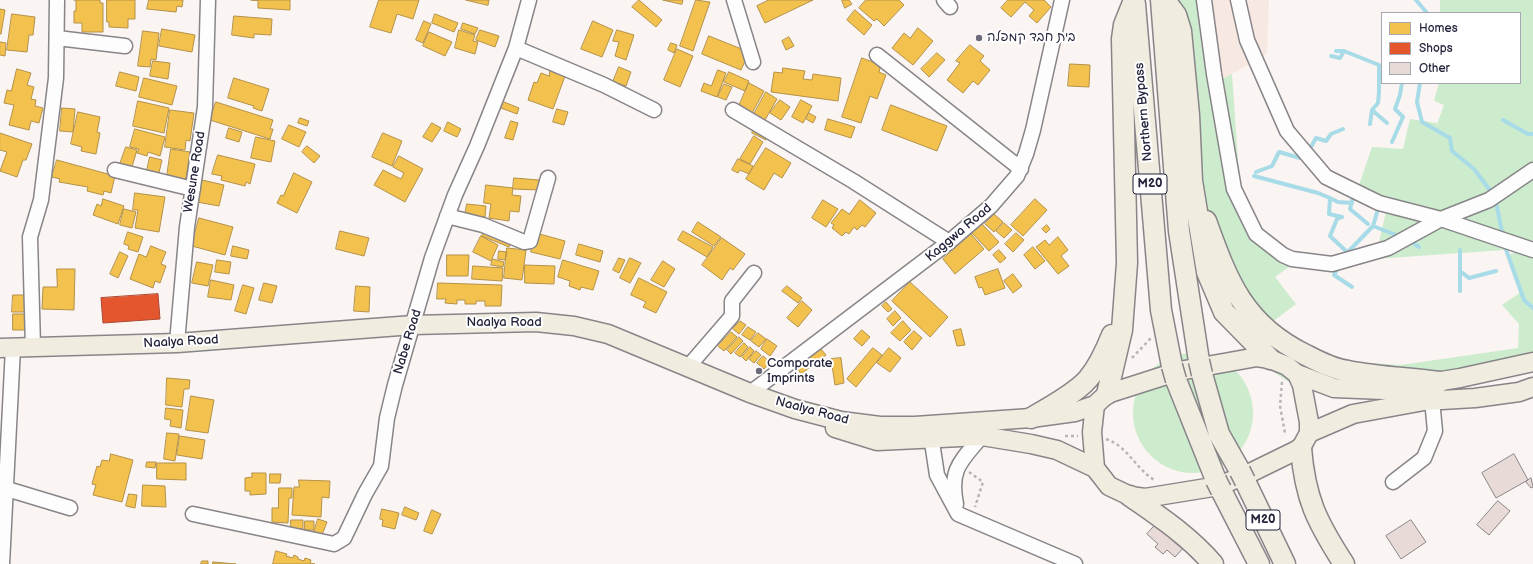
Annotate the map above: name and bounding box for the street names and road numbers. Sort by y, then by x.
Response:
street label: Northern Bypass [1132,62,1156,162]
street label: Wesune Road [181,130,209,214]
road number: M20 [1133,174,1167,194]
street label: Kaggwa Road [923,201,995,265]
street label: Nabe Road [391,308,425,376]
street label: Naalya Road [466,315,542,331]
street label: Naalya Road [143,332,219,352]
street label: Naalya Road [774,394,850,428]
road number: M20 [1246,510,1280,530]

